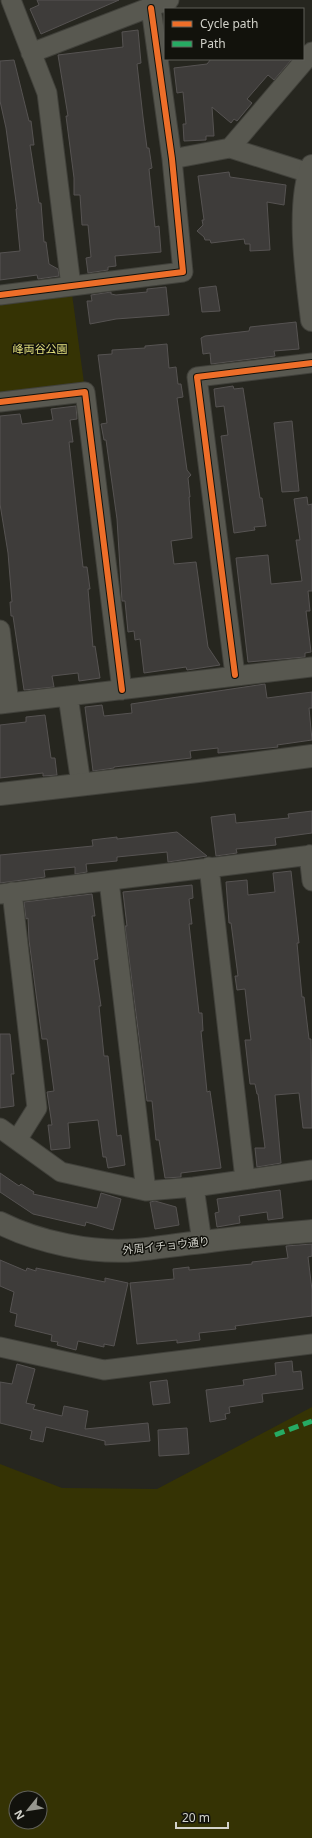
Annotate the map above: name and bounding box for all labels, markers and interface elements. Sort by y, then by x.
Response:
legend [164,8,304,60]
text: Cycle path [200,15,258,32]
text: Path [200,35,226,52]
park label: 峰両谷公園 [13,341,68,356]
street label: 外周イチョウ通り [121,1233,211,1257]
north arrow [8,1790,48,1830]
scale bar [176,1804,228,1830]
text: N [10,1808,28,1823]
text: 20 m [182,1809,210,1826]

